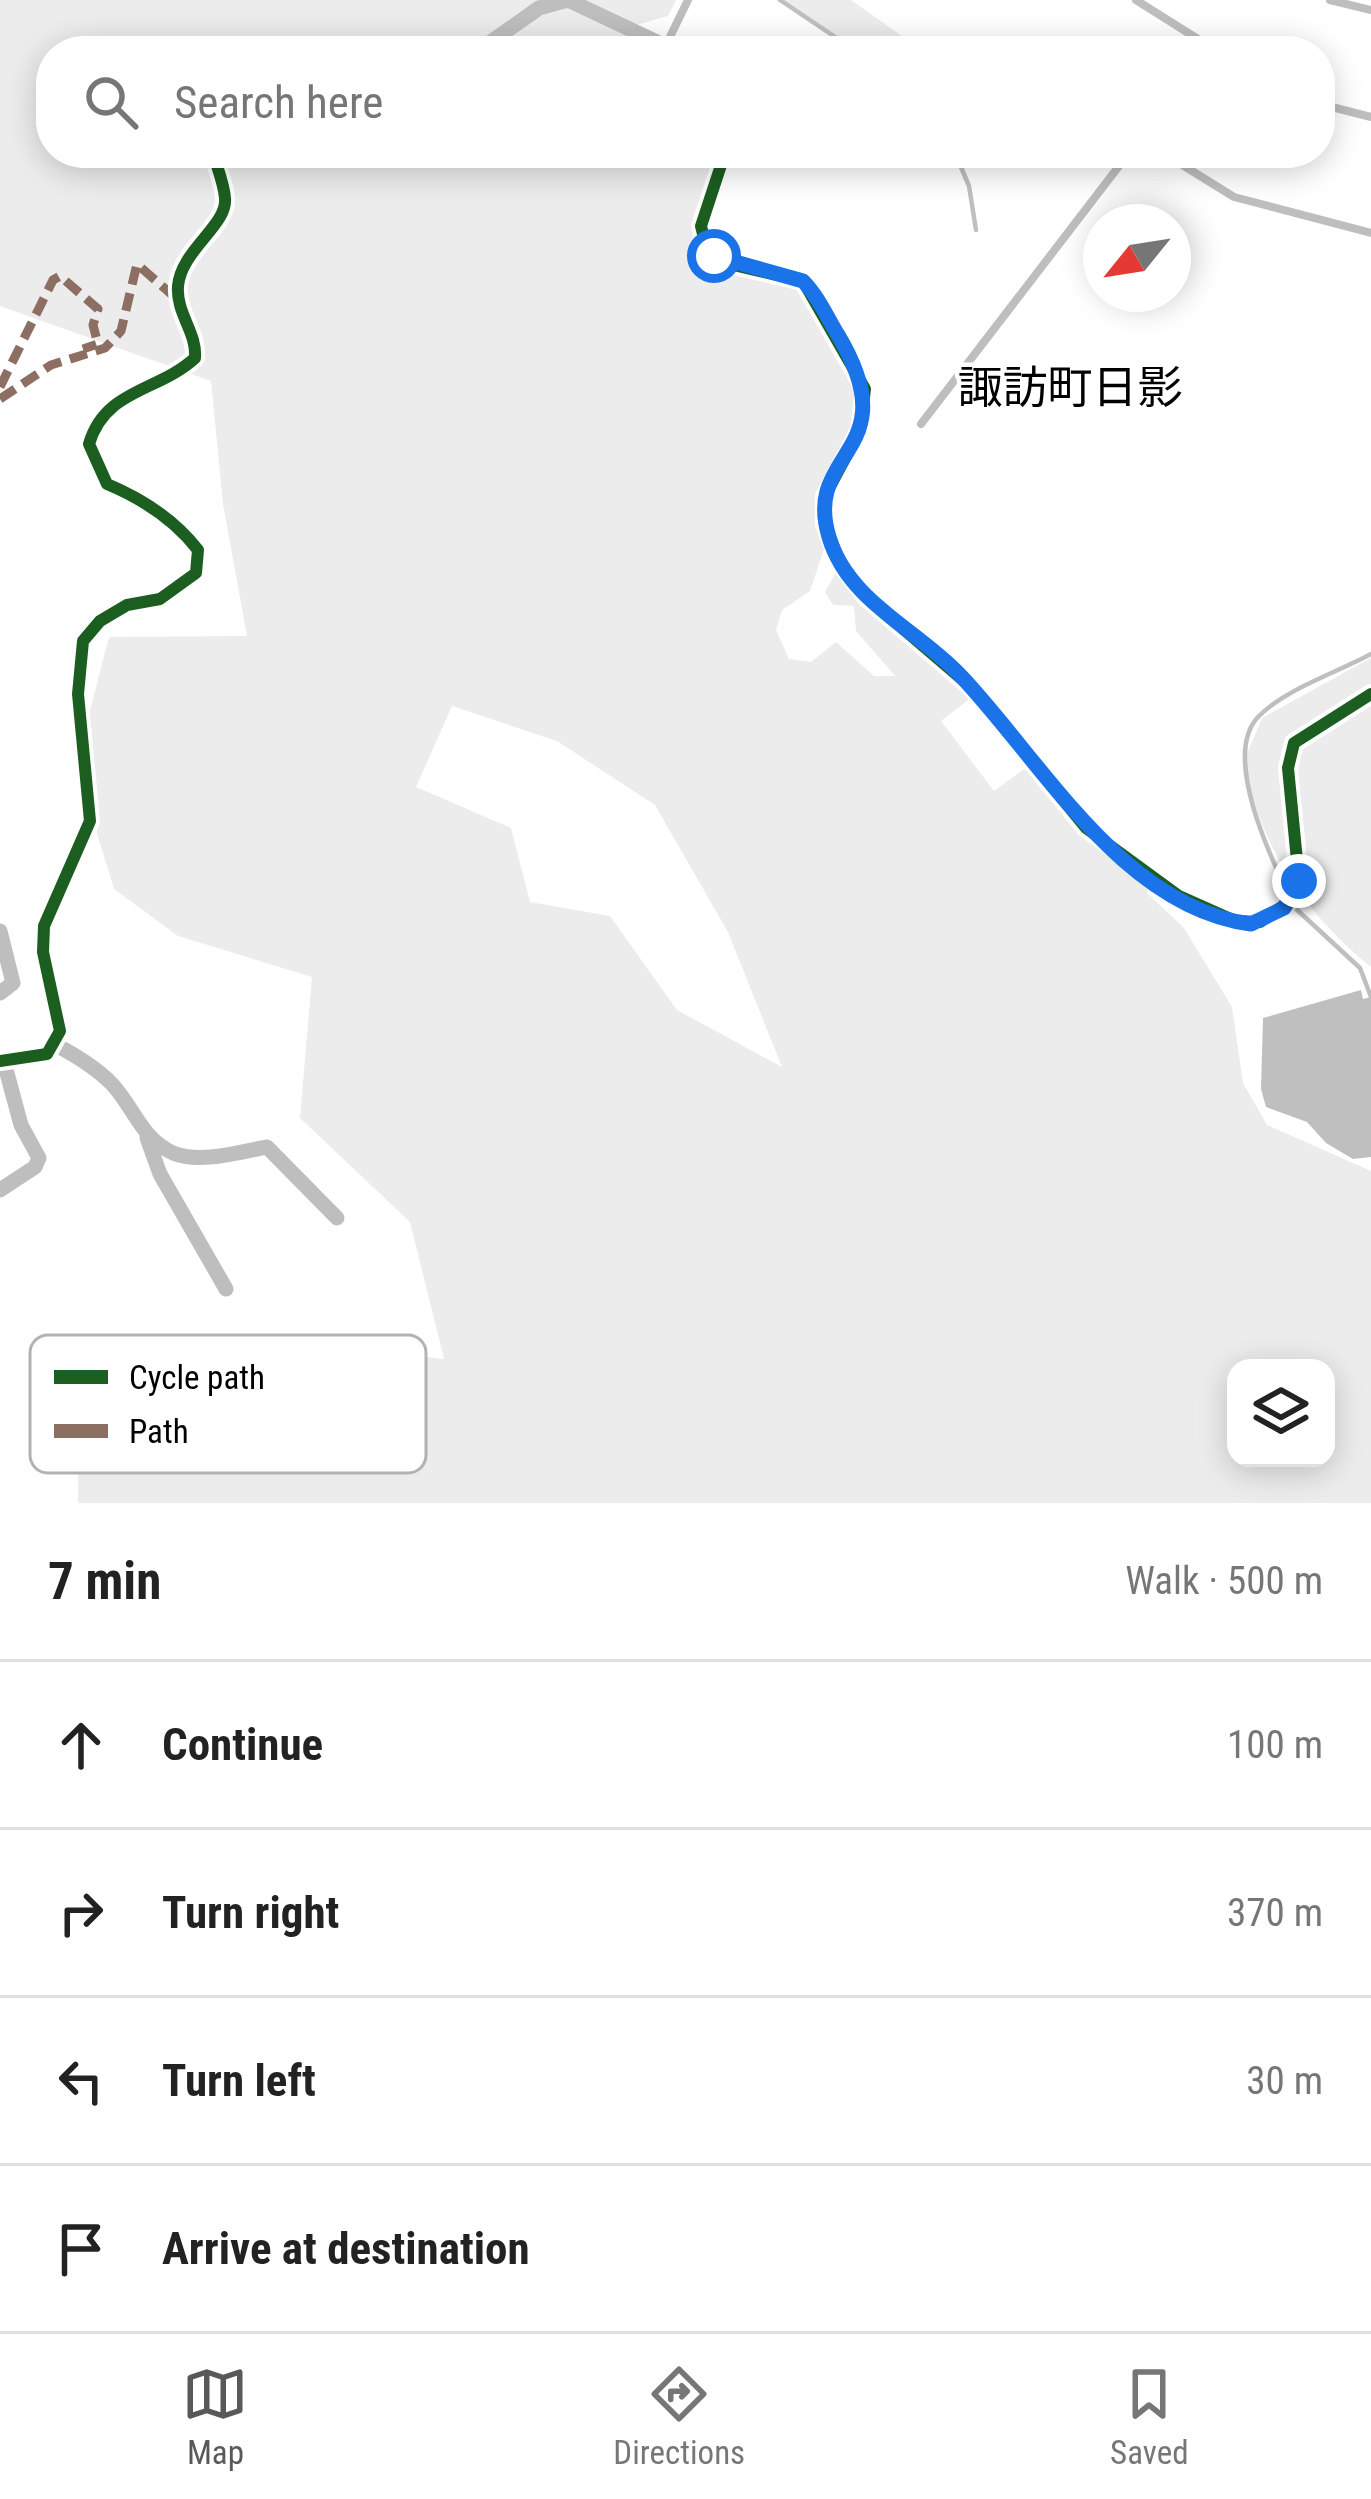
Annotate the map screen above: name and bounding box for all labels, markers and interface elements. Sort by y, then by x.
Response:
search box [36,36,1335,168]
icon: search [78,69,144,135]
text: Search here [174,76,383,129]
north arrow [1083,204,1191,312]
route start [687,229,741,283]
district label: 諏訪町日影 [957,361,1183,414]
route end [1272,854,1326,908]
legend [30,1335,426,1473]
text: Cycle path [129,1358,265,1397]
map controls [1227,1359,1335,1467]
button: layers [1227,1359,1335,1467]
text: Path [129,1412,189,1451]
text: 7 min [48,1552,161,1611]
text: Walk · 500 m [1125,1558,1323,1604]
icon: ahead [48,1712,114,1778]
text: Continue [162,1718,323,1771]
text: 100 m [1227,1722,1323,1768]
icon: right [48,1880,114,1946]
text: Turn right [162,1886,339,1939]
text: 370 m [1227,1890,1323,1936]
icon: left [48,2048,114,2114]
text: Turn left [162,2054,316,2107]
text: 30 m [1246,2058,1323,2104]
icon: arrive [48,2216,114,2282]
text: Arrive at destination [162,2222,530,2275]
tab: Map [182,2361,248,2472]
tab: Directions [613,2361,745,2472]
tab: Saved [1110,2361,1189,2472]

